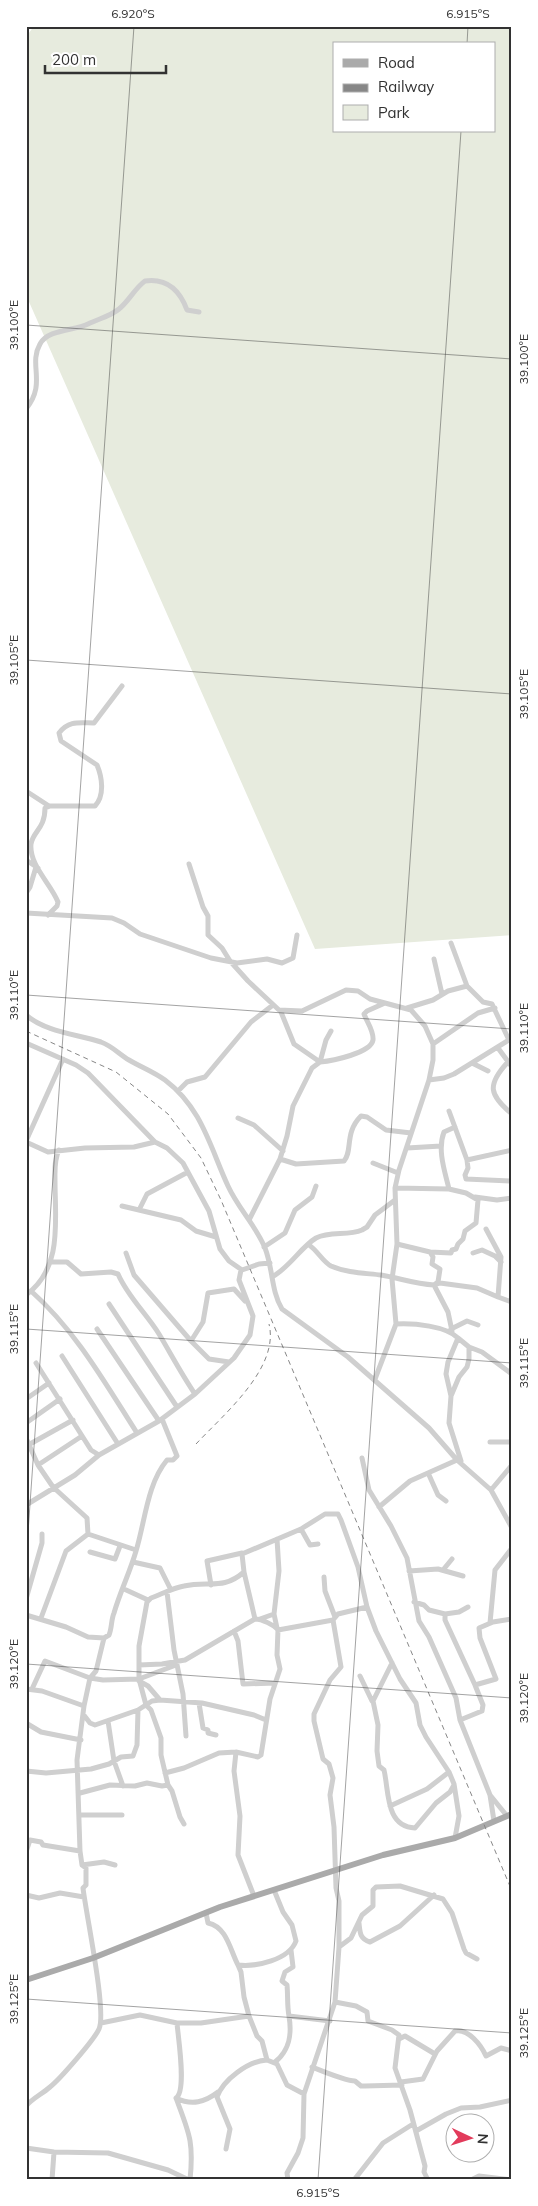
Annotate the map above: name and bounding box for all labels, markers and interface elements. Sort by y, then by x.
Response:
text: 6.920°S [111,6,155,21]
text: 6.915°S [446,6,490,21]
scale bar [45,42,166,74]
legend [333,42,496,132]
text: 200 m [52,50,96,69]
text: Road [378,53,415,72]
text: Railway [378,77,434,96]
text: Park [378,103,410,122]
text: 39.100°E [6,300,21,350]
text: 39.100°E [516,334,531,384]
text: 39.105°E [6,635,21,685]
text: 39.105°E [516,669,531,719]
text: 39.110°E [6,970,21,1020]
text: 39.110°E [516,1003,531,1053]
text: 39.115°E [6,1304,21,1354]
text: 39.115°E [516,1338,531,1388]
text: 39.120°E [6,1639,21,1689]
text: 39.120°E [516,1673,531,1723]
text: 39.125°E [6,1974,21,2024]
text: 39.125°E [516,2008,531,2058]
north arrow [446,2114,496,2164]
text: N [474,2133,492,2145]
text: 6.915°S [296,2185,340,2200]

